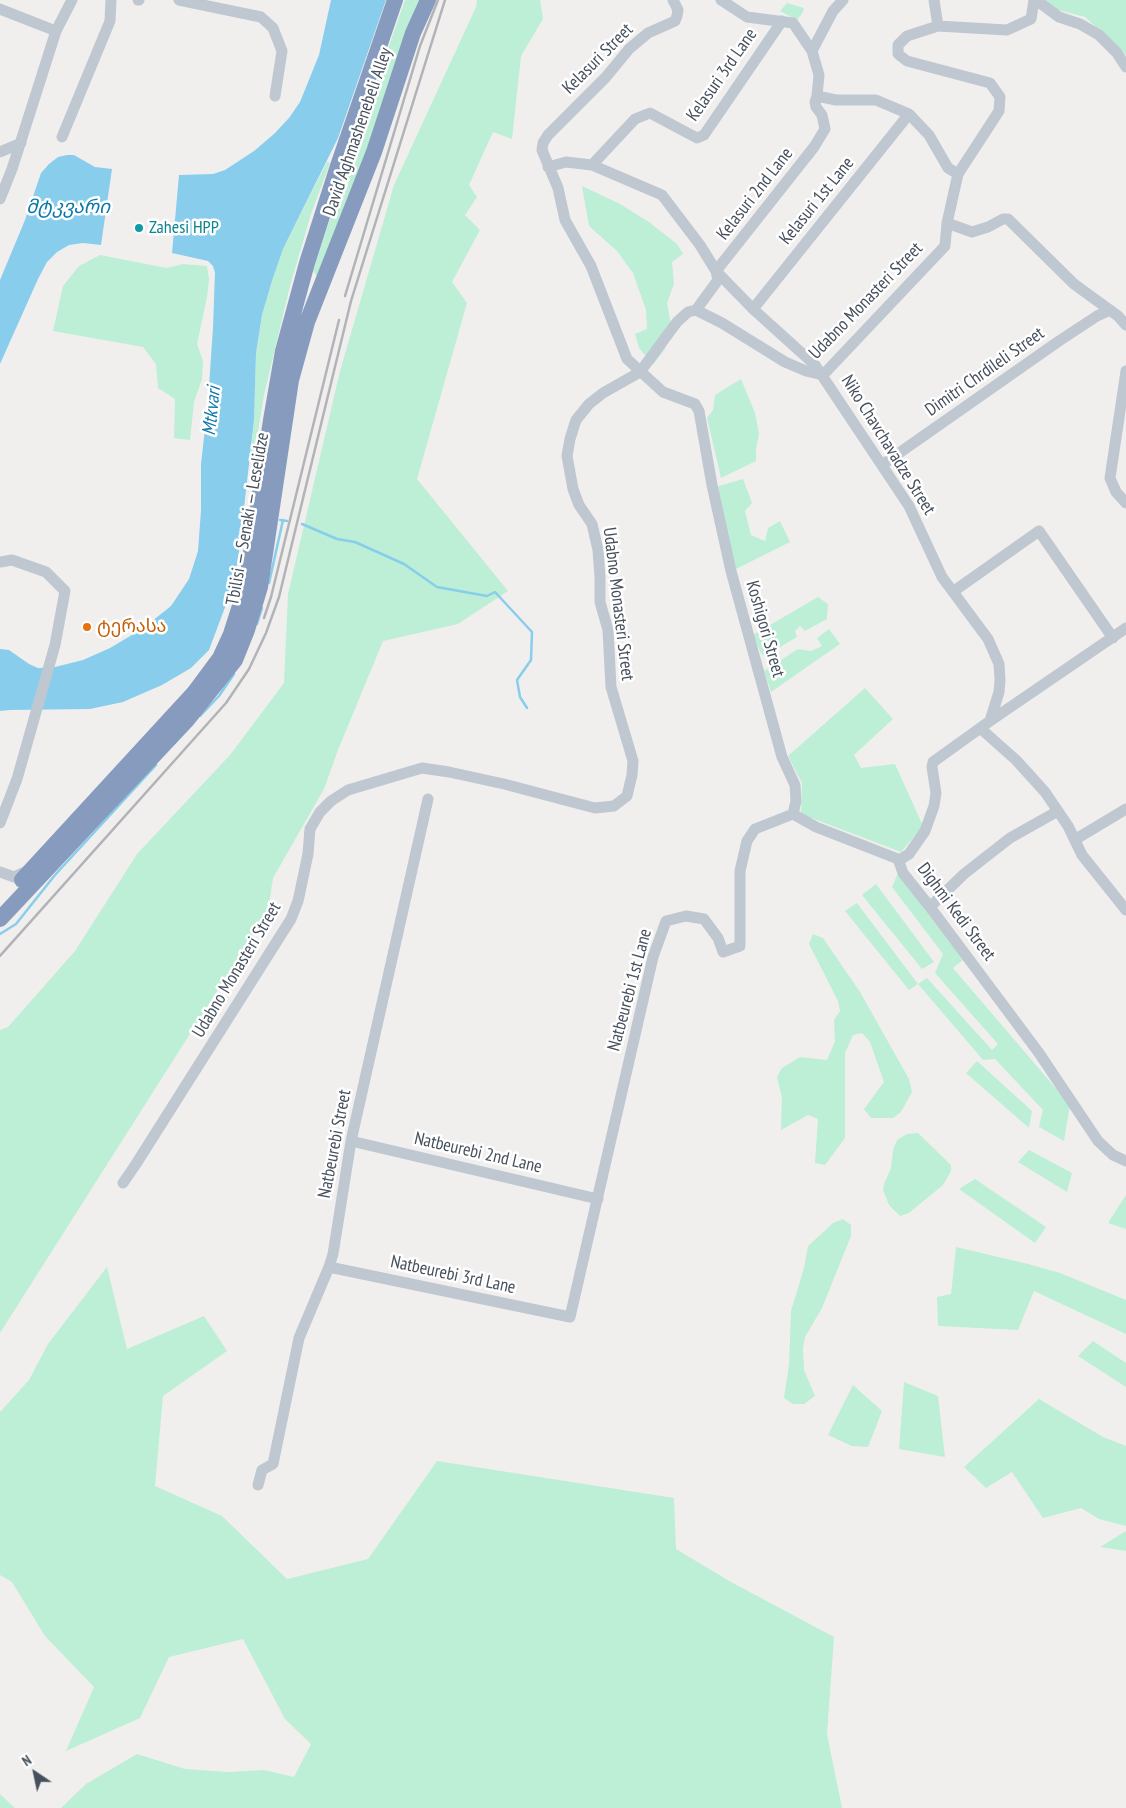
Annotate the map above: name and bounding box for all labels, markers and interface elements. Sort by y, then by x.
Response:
street label: Kelasuri Street [558,19,638,99]
street label: Kelasuri 3rd Lane [682,25,762,125]
street label: David Aghmashenebeli Alley [319,45,397,219]
street label: Kelasuri 2nd Lane [712,144,798,244]
street label: Kelasuri 1st Lane [775,153,859,249]
water label: მტკვარი [26,197,110,219]
place label: Zahesi HPP [149,217,219,239]
marker: Zahesi HPP [133,222,145,234]
street label: Udabno Monasteri Street [805,238,927,364]
street label: Dimitri Chrdileli Street [921,323,1049,421]
street label: Niko Chavchavadze Street [836,371,940,519]
water label: Mtkvari [198,385,226,437]
street label: Tbilisi — Senaki — Leselidze [222,431,274,607]
street label: Udabno Monasteri Street [598,526,638,682]
street label: Koshigori Street [741,578,789,680]
place label: ტერასა [97,616,166,638]
marker: ტერასა [81,621,93,633]
street label: Dighmi Kedi Street [912,859,1000,965]
street label: Udabno Monasteri Street [188,898,286,1042]
street label: Natbeurebi 1st Lane [603,927,657,1053]
street label: Natbeurebi Street [314,1088,356,1200]
street label: Natbeurebi 2nd Lane [412,1128,544,1178]
street label: Natbeurebi 3rd Lane [389,1251,517,1299]
north arrow [10,1748,60,1798]
text: N [18,1751,35,1770]

